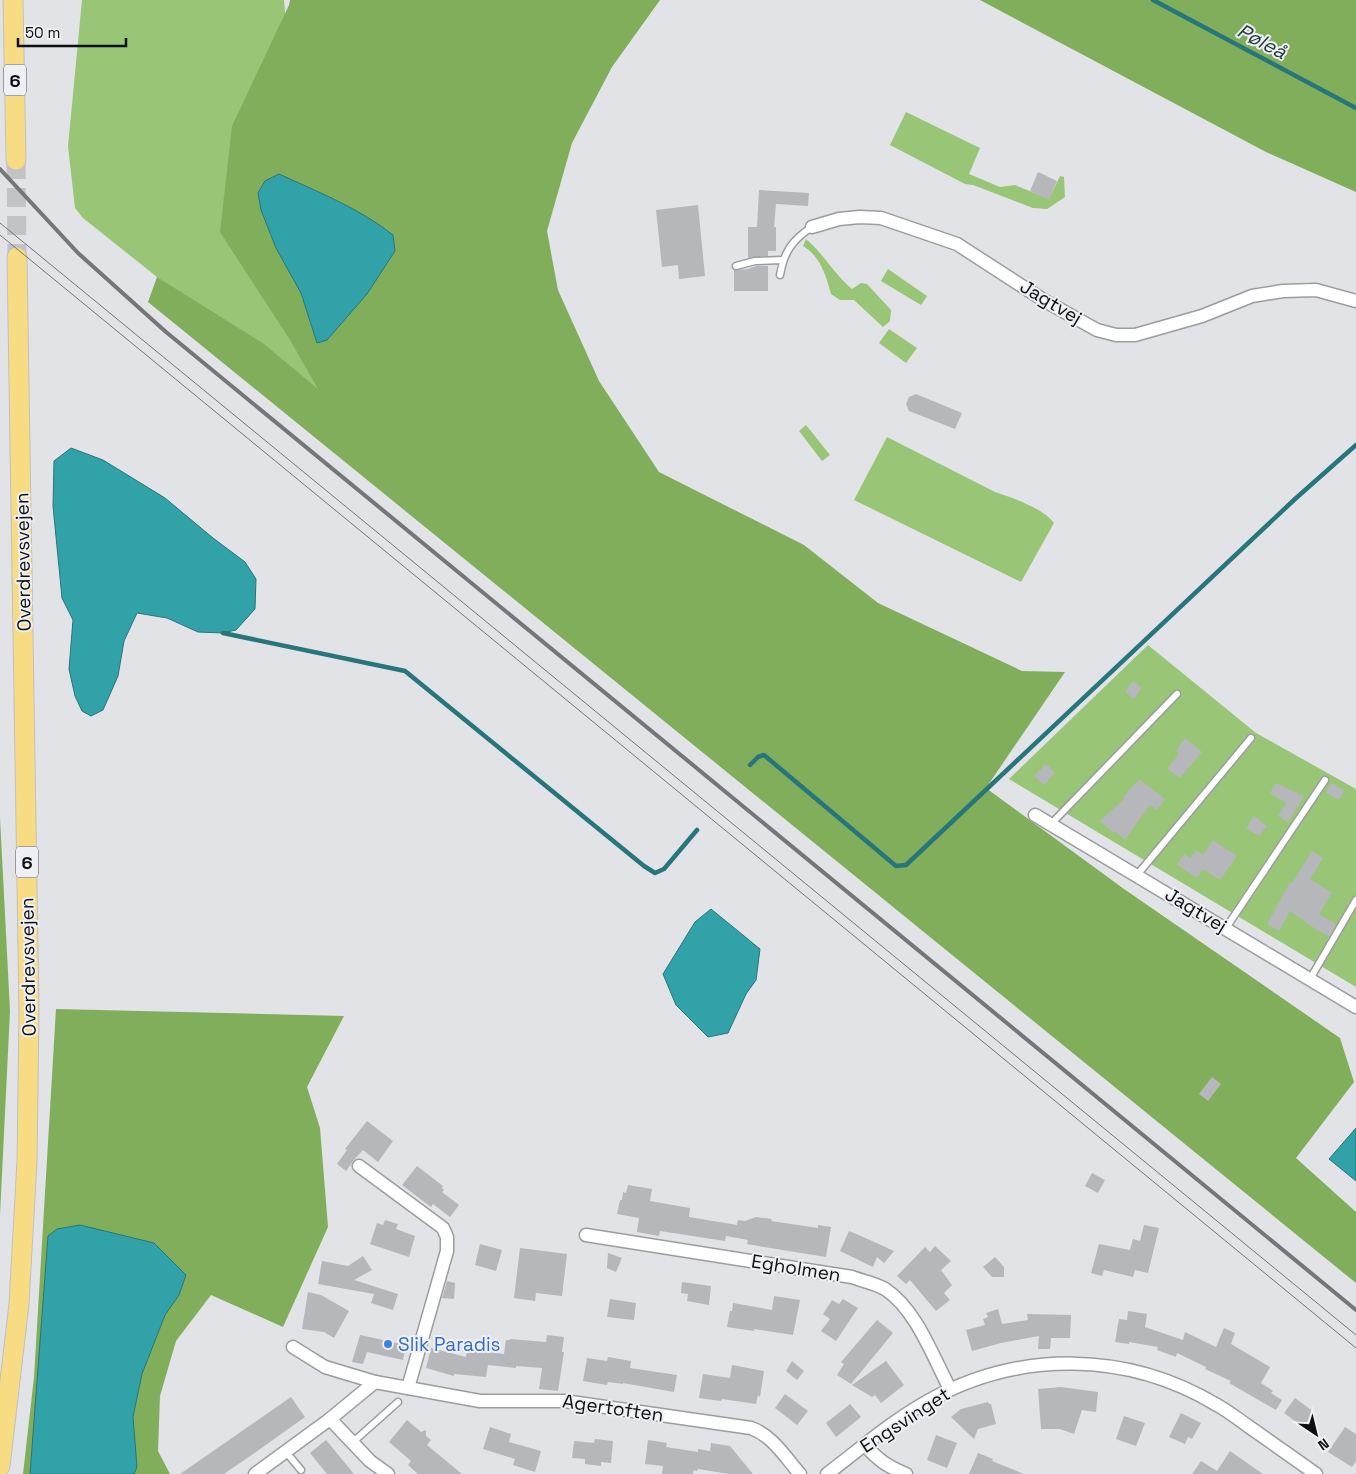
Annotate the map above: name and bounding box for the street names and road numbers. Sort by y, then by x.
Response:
road number: 6 [4,64,26,96]
street label: Jagtvej [1015,274,1087,330]
street label: Overdrevsvejen [9,492,37,632]
road number: 6 [16,846,38,878]
street label: Jagtvej [1160,882,1232,938]
street label: Overdrevsvejen [14,897,42,1037]
street label: Egholmen [750,1249,842,1287]
street label: Engsvinget [855,1382,955,1458]
street label: Agertoften [561,1389,665,1427]

